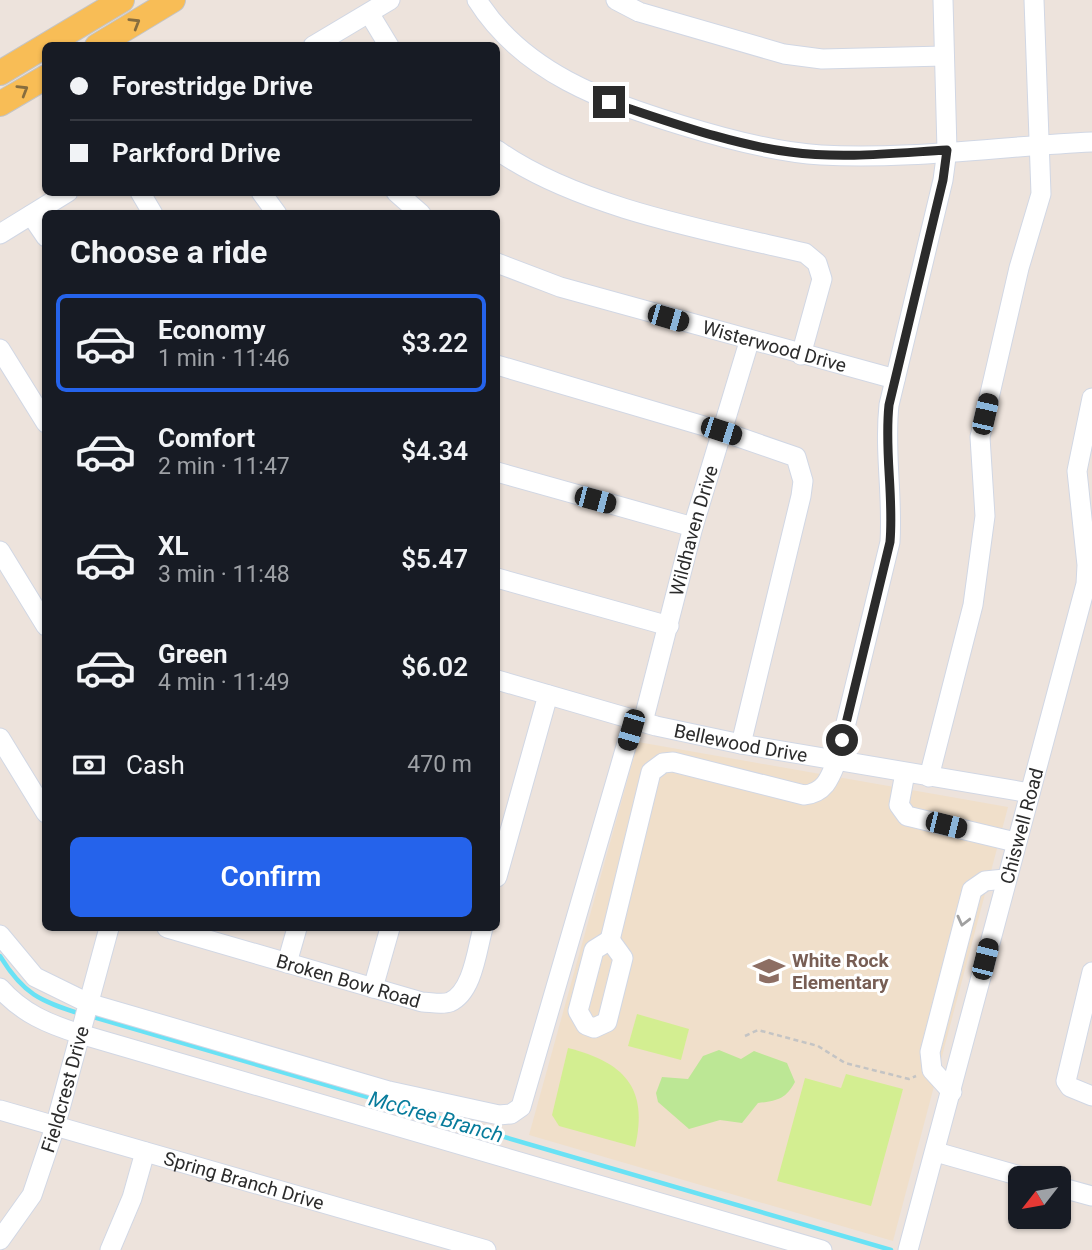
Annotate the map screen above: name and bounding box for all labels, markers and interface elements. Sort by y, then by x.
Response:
one-way arrow [128,18,141,31]
text: Forestridge Drive [112,71,313,101]
one-way arrow [15,85,28,98]
route end [593,86,625,118]
text: Parkford Drive [112,138,281,168]
text: Choose a ride [70,233,267,271]
car [645,302,692,334]
icon: car [74,312,137,375]
text: Economy [158,315,265,345]
street label: Wisterwood Drive [700,315,849,377]
text: $3.22 [401,328,468,358]
text: 1 min · 11:46 [158,345,290,372]
car [971,391,1000,437]
car [698,415,745,447]
icon: car [74,420,137,483]
text: Comfort [158,423,255,453]
text: $4.34 [401,436,468,466]
text: 2 min · 11:47 [158,453,290,480]
street label: Wildhaven Drive [664,462,723,598]
car [572,484,619,516]
icon: car [74,528,137,591]
text: XL [158,531,189,561]
text: $5.47 [401,544,468,574]
text: 3 min · 11:48 [158,561,290,588]
icon: car [74,636,137,699]
text: Green [158,639,228,669]
text: $6.02 [401,652,468,682]
text: 4 min · 11:49 [158,669,290,696]
car [616,707,647,753]
street label: Bellewood Drive [672,719,809,767]
route start [826,724,858,756]
icon: cash [70,746,108,784]
text: Cash [126,750,185,780]
text: 470 m [407,751,472,778]
street label: Chiswell Road [995,765,1048,886]
car [924,810,969,840]
button: Confirm [70,837,472,917]
one-way arrow [957,914,971,926]
car [970,936,1001,982]
street label: Broken Bow Road [274,949,423,1012]
place label: White Rock Elementary [792,949,890,994]
school or university icon: White Rock Elementary [752,954,786,988]
street label: Fieldcrest Drive [36,1023,93,1155]
water label: McCree Branch [366,1086,506,1148]
street label: Spring Branch Drive [161,1146,327,1214]
north arrow [1008,1166,1071,1228]
map controls [1008,1166,1071,1229]

